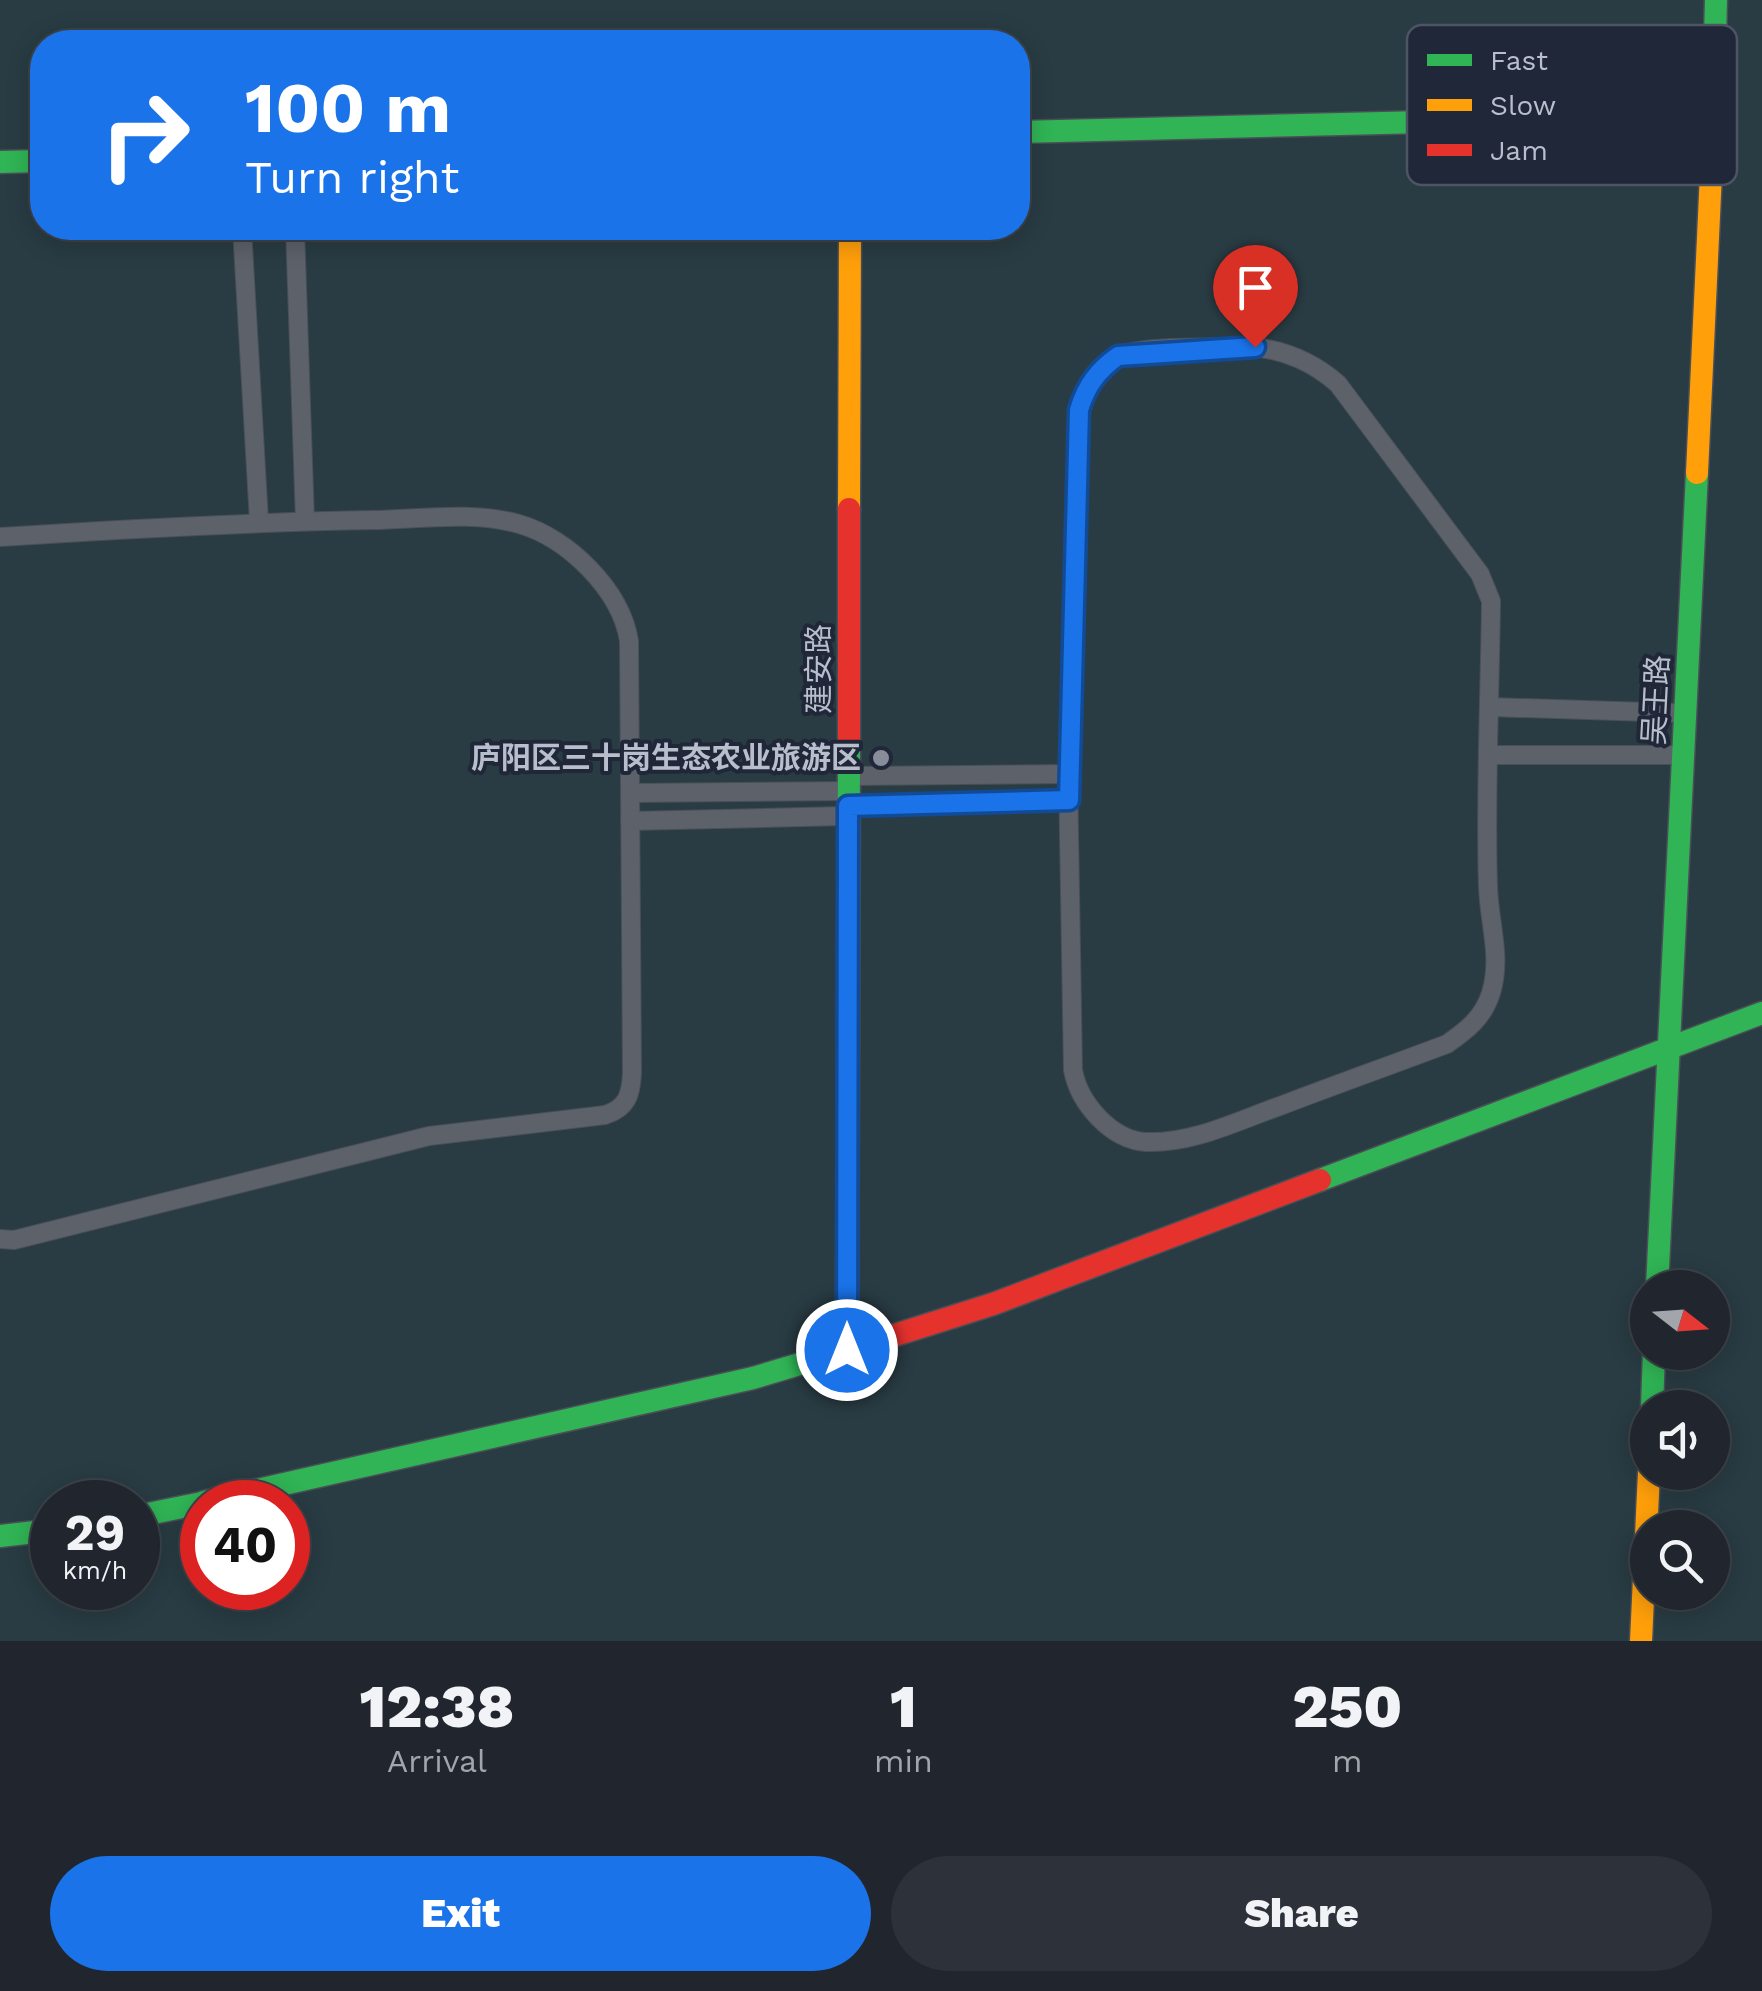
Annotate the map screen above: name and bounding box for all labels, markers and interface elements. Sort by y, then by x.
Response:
legend [1407,25,1737,185]
text: Fast [1490,44,1548,77]
text: 100 m [245,67,451,149]
icon: right [80,70,210,200]
text: Slow [1490,89,1556,122]
text: Jam [1490,134,1548,167]
text: Turn right [245,151,459,204]
pin [1213,245,1298,348]
icon: arrive [1228,260,1283,315]
street label: 建安路 [801,624,836,714]
street label: 吴王路 [1636,654,1675,746]
place label: 庐阳区三十岗生态农业旅游区 [471,740,861,775]
marker: 庐阳区三十岗生态农业旅游区 [870,747,892,769]
north arrow [1630,1270,1730,1370]
map controls [1630,1270,1730,1610]
position arrow [795,1298,899,1402]
button: sound [1630,1390,1730,1490]
speed limit sign: 40 [180,1480,310,1610]
text: 29 [65,1503,125,1562]
button: search [1630,1510,1730,1610]
text: km/h [63,1556,127,1585]
text: 12:38 [360,1671,514,1742]
text: 1 [890,1671,917,1742]
text: 250 [1292,1671,1402,1742]
text: Arrival [387,1742,487,1780]
text: min [874,1742,933,1780]
text: m [1332,1742,1363,1780]
button: Exit [50,1856,871,1971]
button: Share [891,1856,1712,1971]

